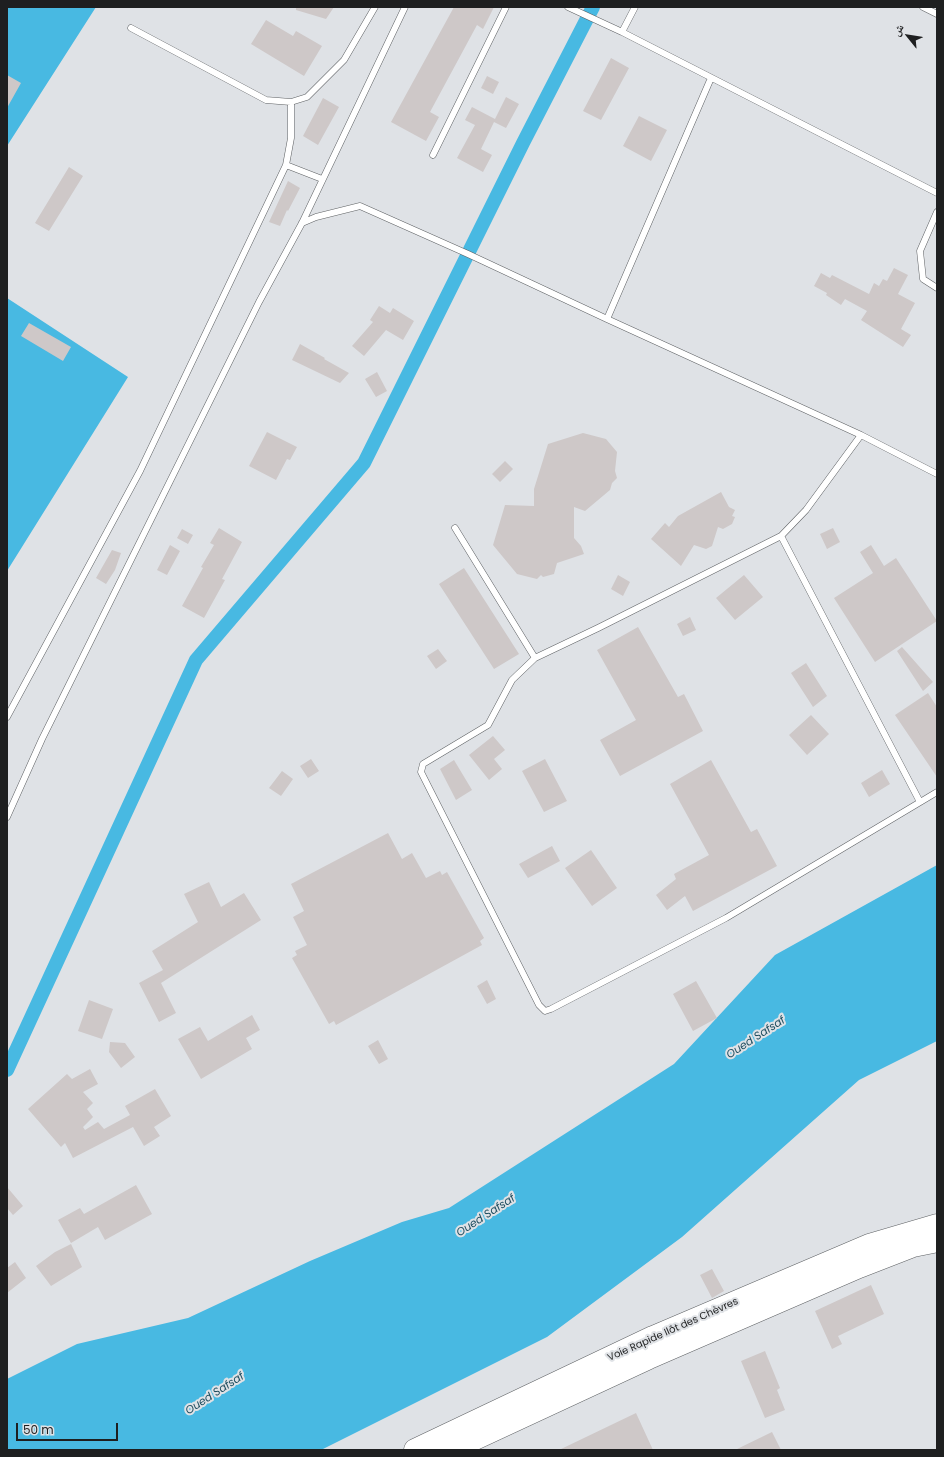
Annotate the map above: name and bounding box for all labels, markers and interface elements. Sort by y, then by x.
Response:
north arrow [888,16,928,56]
text: ش [888,21,907,39]
water label: Oued Safsaf [724,1014,788,1062]
water label: Oued Safsaf [454,1192,518,1240]
street label: Voie Rapide Ilôt des Chèvres [606,1296,740,1364]
water label: Oued Safsaf [183,1370,247,1418]
scale bar [18,1415,120,1441]
text: 50 m [23,1421,54,1438]

